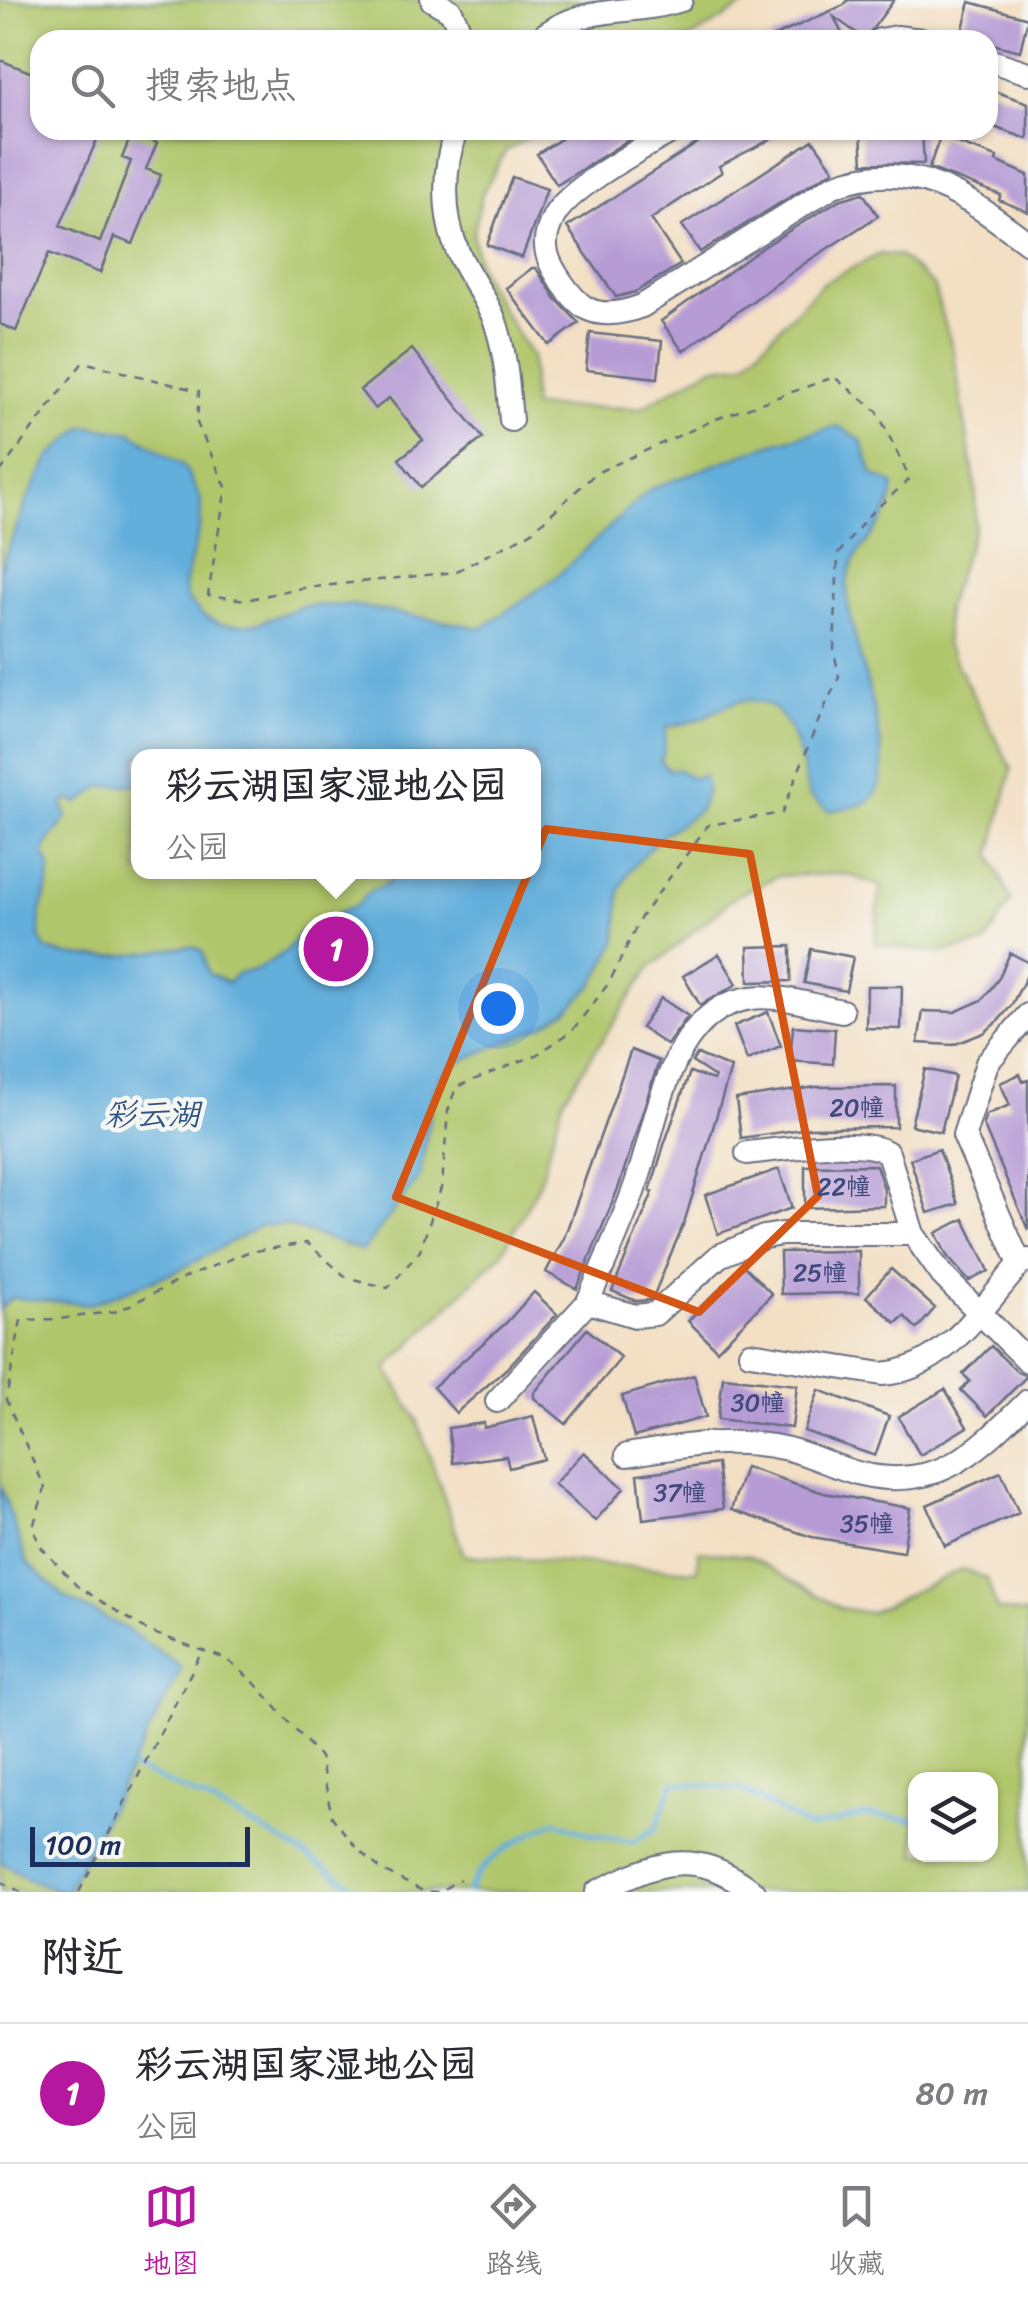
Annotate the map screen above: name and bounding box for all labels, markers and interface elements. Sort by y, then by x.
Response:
search box [30,30,998,140]
text: 搜索地点 [145,52,297,119]
icon: search [65,58,120,113]
popup [131,749,541,879]
text: 彩云湖国家湿地公园 [165,752,507,819]
text: 公园 [165,819,229,876]
pin: 1 [304,912,368,986]
your location [473,983,524,1034]
house number: 20幢 [829,1085,885,1130]
water label: 彩云湖 [104,1086,203,1143]
house number: 22幢 [817,1164,871,1209]
house number: 25幢 [793,1250,847,1295]
house number: 30幢 [731,1380,785,1425]
house number: 37幢 [653,1470,707,1515]
house number: 35幢 [840,1501,894,1546]
map controls [908,1772,998,1862]
button: layers [908,1772,998,1862]
text: 100 m [45,1820,121,1869]
scale bar [30,1822,250,1866]
text: 附近 [40,1920,124,1994]
text: 彩云湖国家湿地公园 [135,2031,477,2098]
text: 1 [66,2065,79,2122]
text: 80 m [916,2065,988,2122]
text: 公园 [135,2098,199,2155]
tab: 地图 [143,2179,199,2288]
tab: 路线 [486,2179,542,2288]
tab: 收藏 [829,2179,885,2288]

